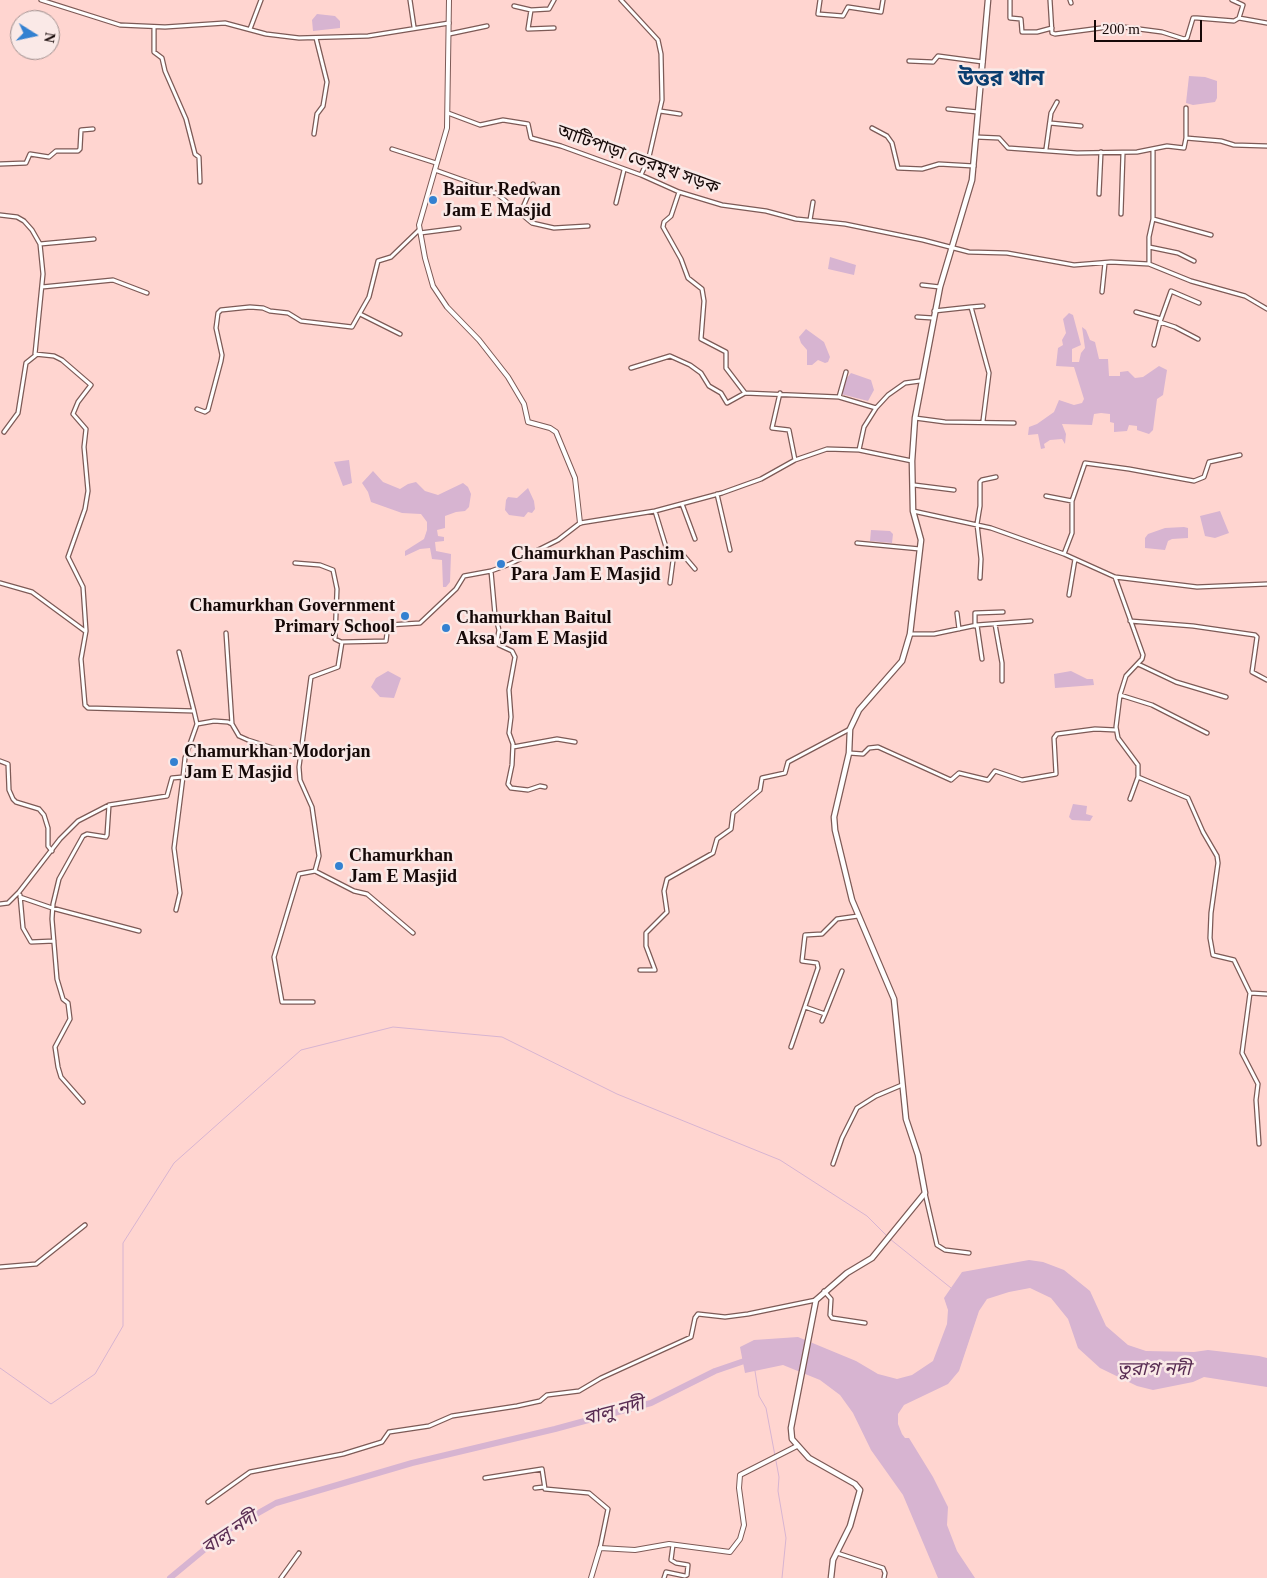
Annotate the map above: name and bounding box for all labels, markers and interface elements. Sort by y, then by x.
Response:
north arrow [10,10,60,60]
scale bar [1097,10,1204,42]
text: 200 m [1102,21,1140,37]
text: N [41,31,58,44]
district label: উত্তর খান [958,66,1044,92]
street label: আটিপাড়া তেরমুখ সড়ক [554,121,722,199]
place label: Baitur Redwan Jam E Masjid [443,179,561,222]
marker: Baitur Redwan Jam E Masjid [427,194,439,206]
place label: Chamurkhan Paschim Para Jam E Masjid [511,543,685,586]
marker: Chamurkhan Paschim Para Jam E Masjid [495,558,507,570]
place label: Chamurkhan Government Primary School [189,595,395,638]
place label: Chamurkhan Baitul Aksa Jam E Masjid [456,607,612,650]
marker: Chamurkhan Government Primary School [399,610,411,622]
marker: Chamurkhan Baitul Aksa Jam E Masjid [440,622,452,634]
place label: Chamurkhan Modorjan Jam E Masjid [184,741,371,784]
marker: Chamurkhan Modorjan Jam E Masjid [168,756,180,768]
place label: Chamurkhan Jam E Masjid [349,845,457,888]
marker: Chamurkhan Jam E Masjid [333,860,345,872]
water label: তুরাগ নদী [1117,1359,1191,1381]
water label: বালু নদী [581,1393,647,1431]
water label: বালু নদী [198,1506,262,1560]

